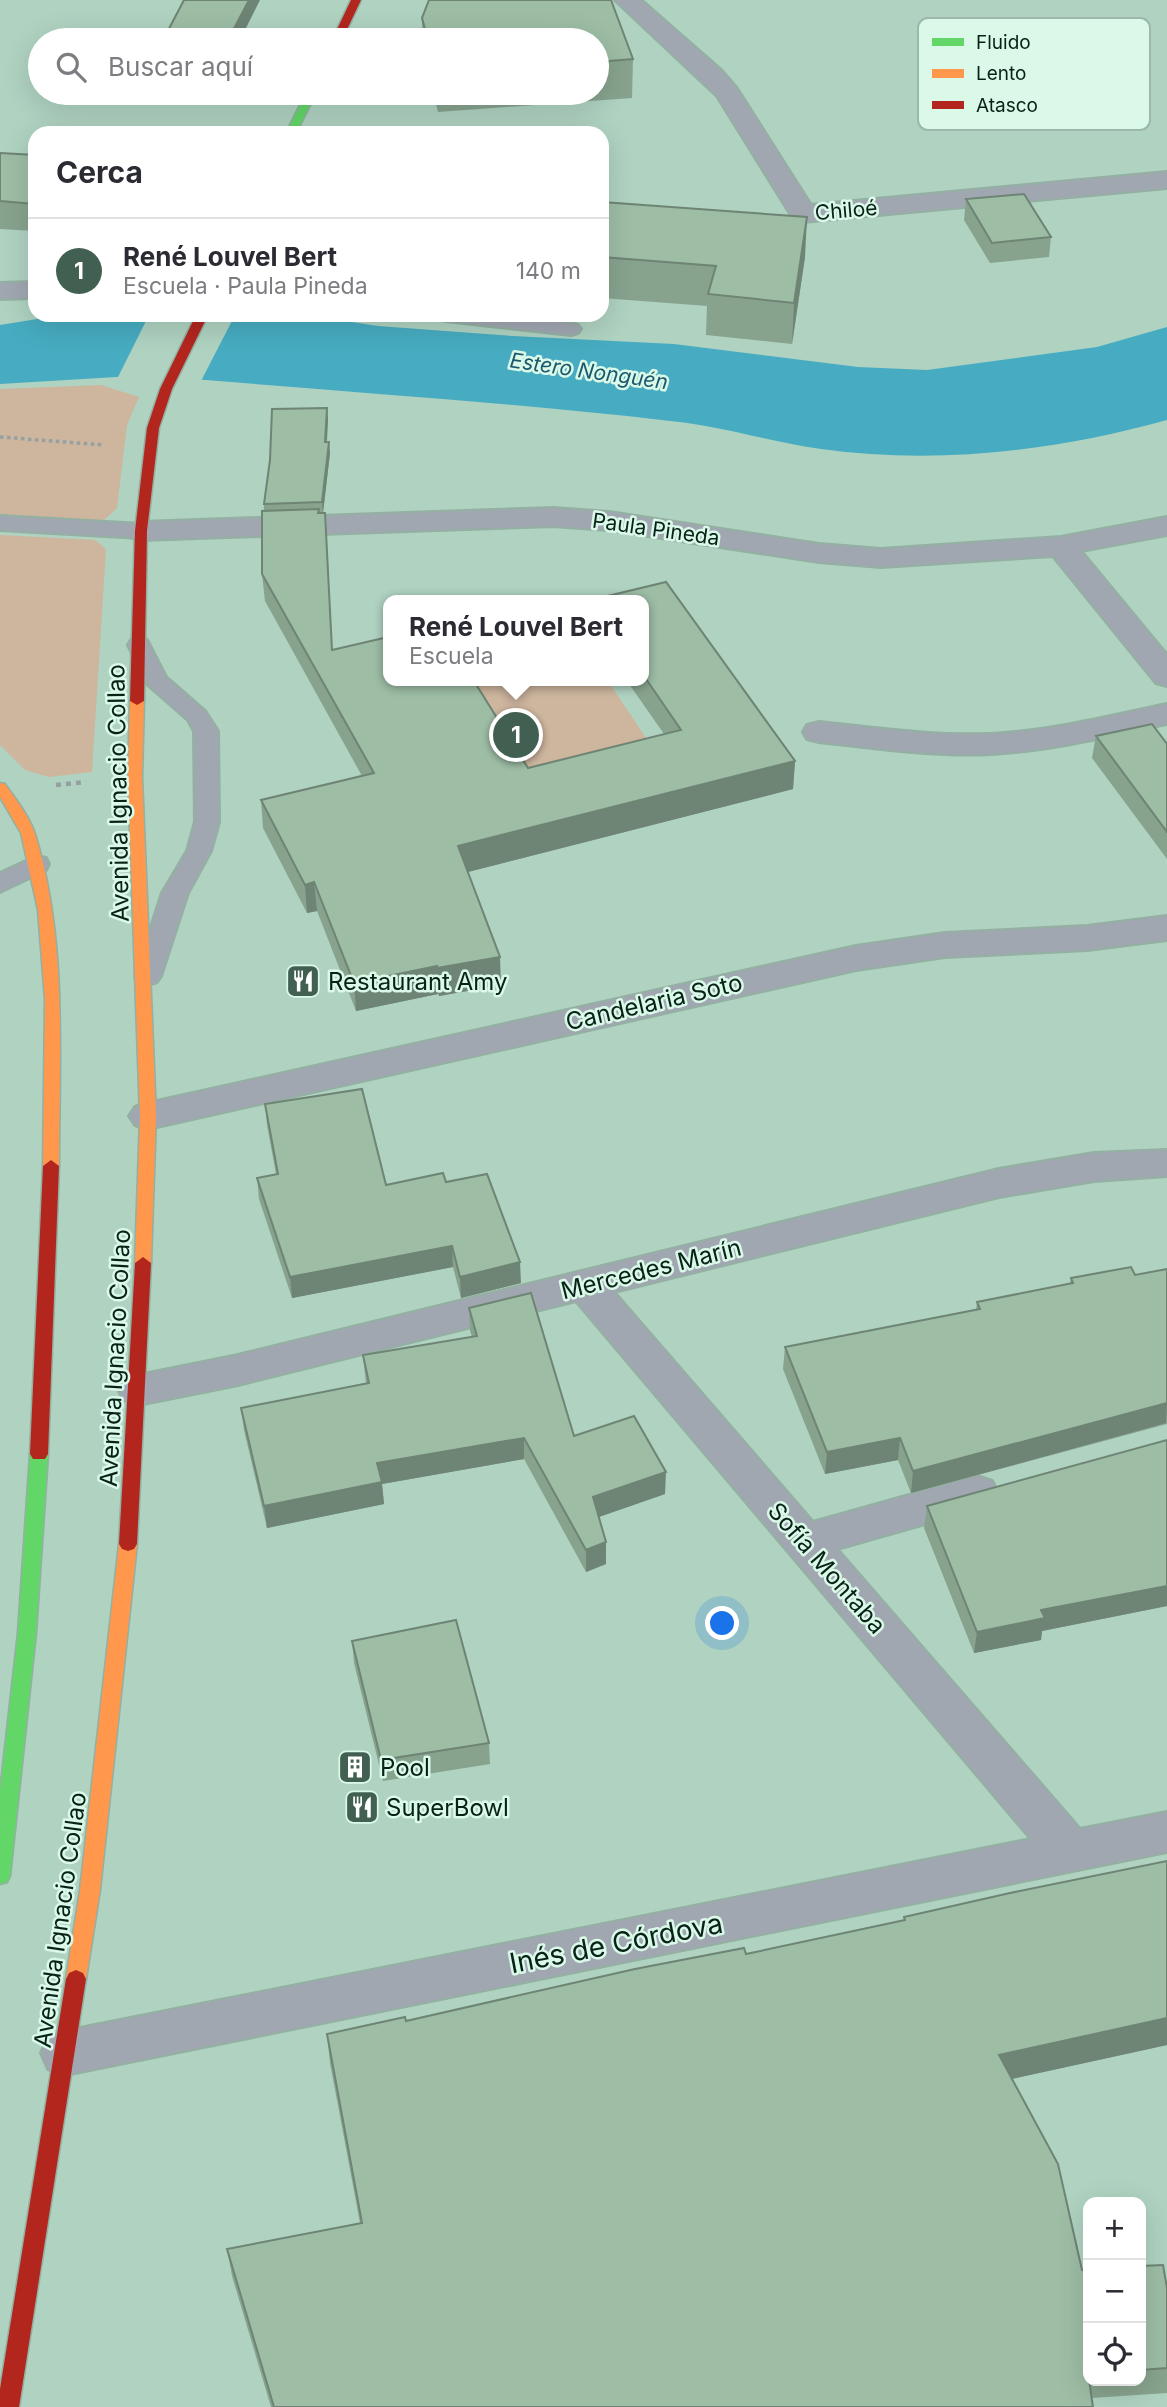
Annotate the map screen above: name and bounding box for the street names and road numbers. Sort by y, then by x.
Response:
street label: Chiloé [814,195,878,225]
street label: Paula Pineda [591,508,721,550]
street label: Avenida Ignacio Collao [101,664,135,922]
street label: Candelaria Soto [563,968,745,1036]
street label: Avenida Ignacio Collao [94,1229,136,1487]
street label: Mercedes Marín [558,1233,744,1305]
street label: Sofía Montaba [762,1496,892,1640]
street label: Avenida Ignacio Collao [28,1790,92,2050]
street label: Inés de Córdova [507,1906,725,1980]

